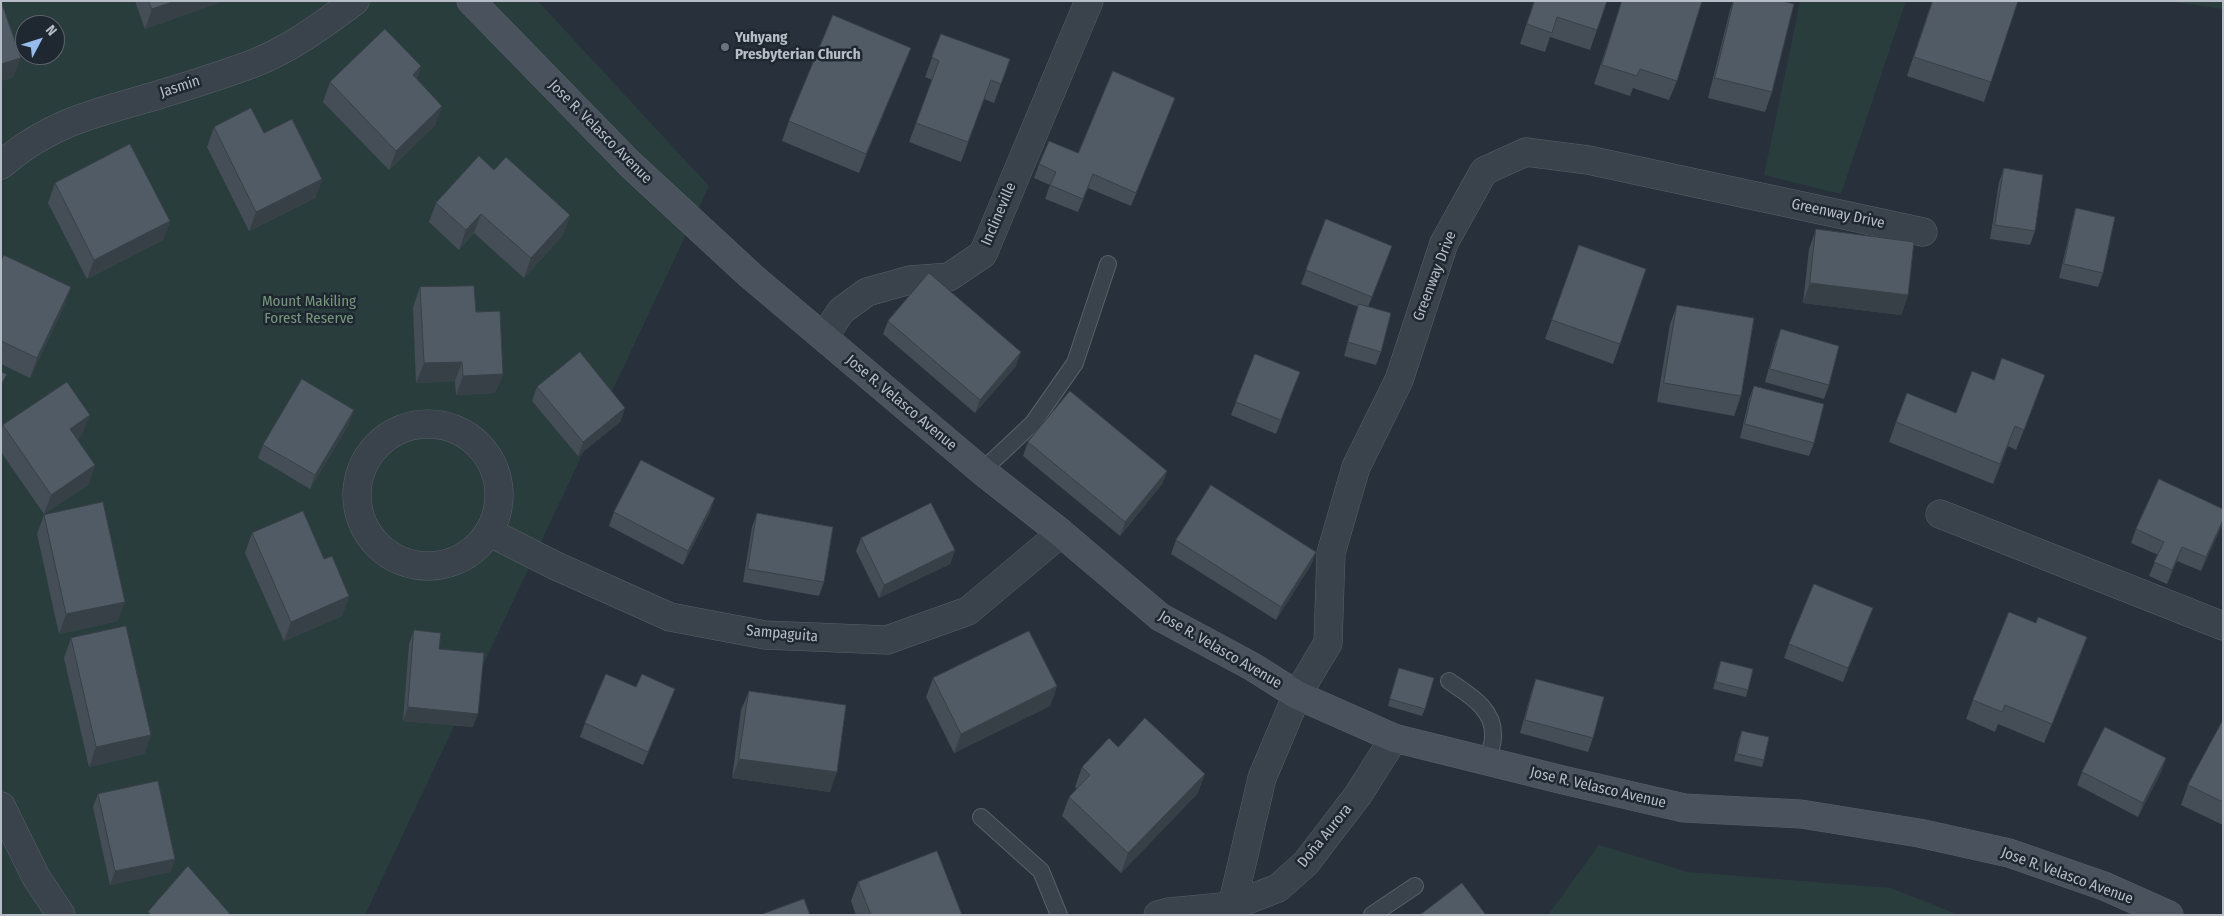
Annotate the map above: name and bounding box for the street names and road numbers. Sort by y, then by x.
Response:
street label: Jasmin [158,72,202,102]
street label: Jose R. Velasco Avenue [544,76,656,188]
street label: Inclineville [978,180,1020,248]
street label: Greenway Drive [1790,195,1886,233]
street label: Greenway Drive [1410,228,1460,324]
street label: Jose R. Velasco Avenue [842,351,960,455]
street label: Jose R. Velasco Avenue [1155,607,1285,693]
street label: Sampaguita [745,622,819,646]
street label: Jose R. Velasco Avenue [1528,764,1668,812]
street label: Doña Aurora [1294,801,1356,871]
street label: Jose R. Velasco Avenue [1999,844,2135,908]

